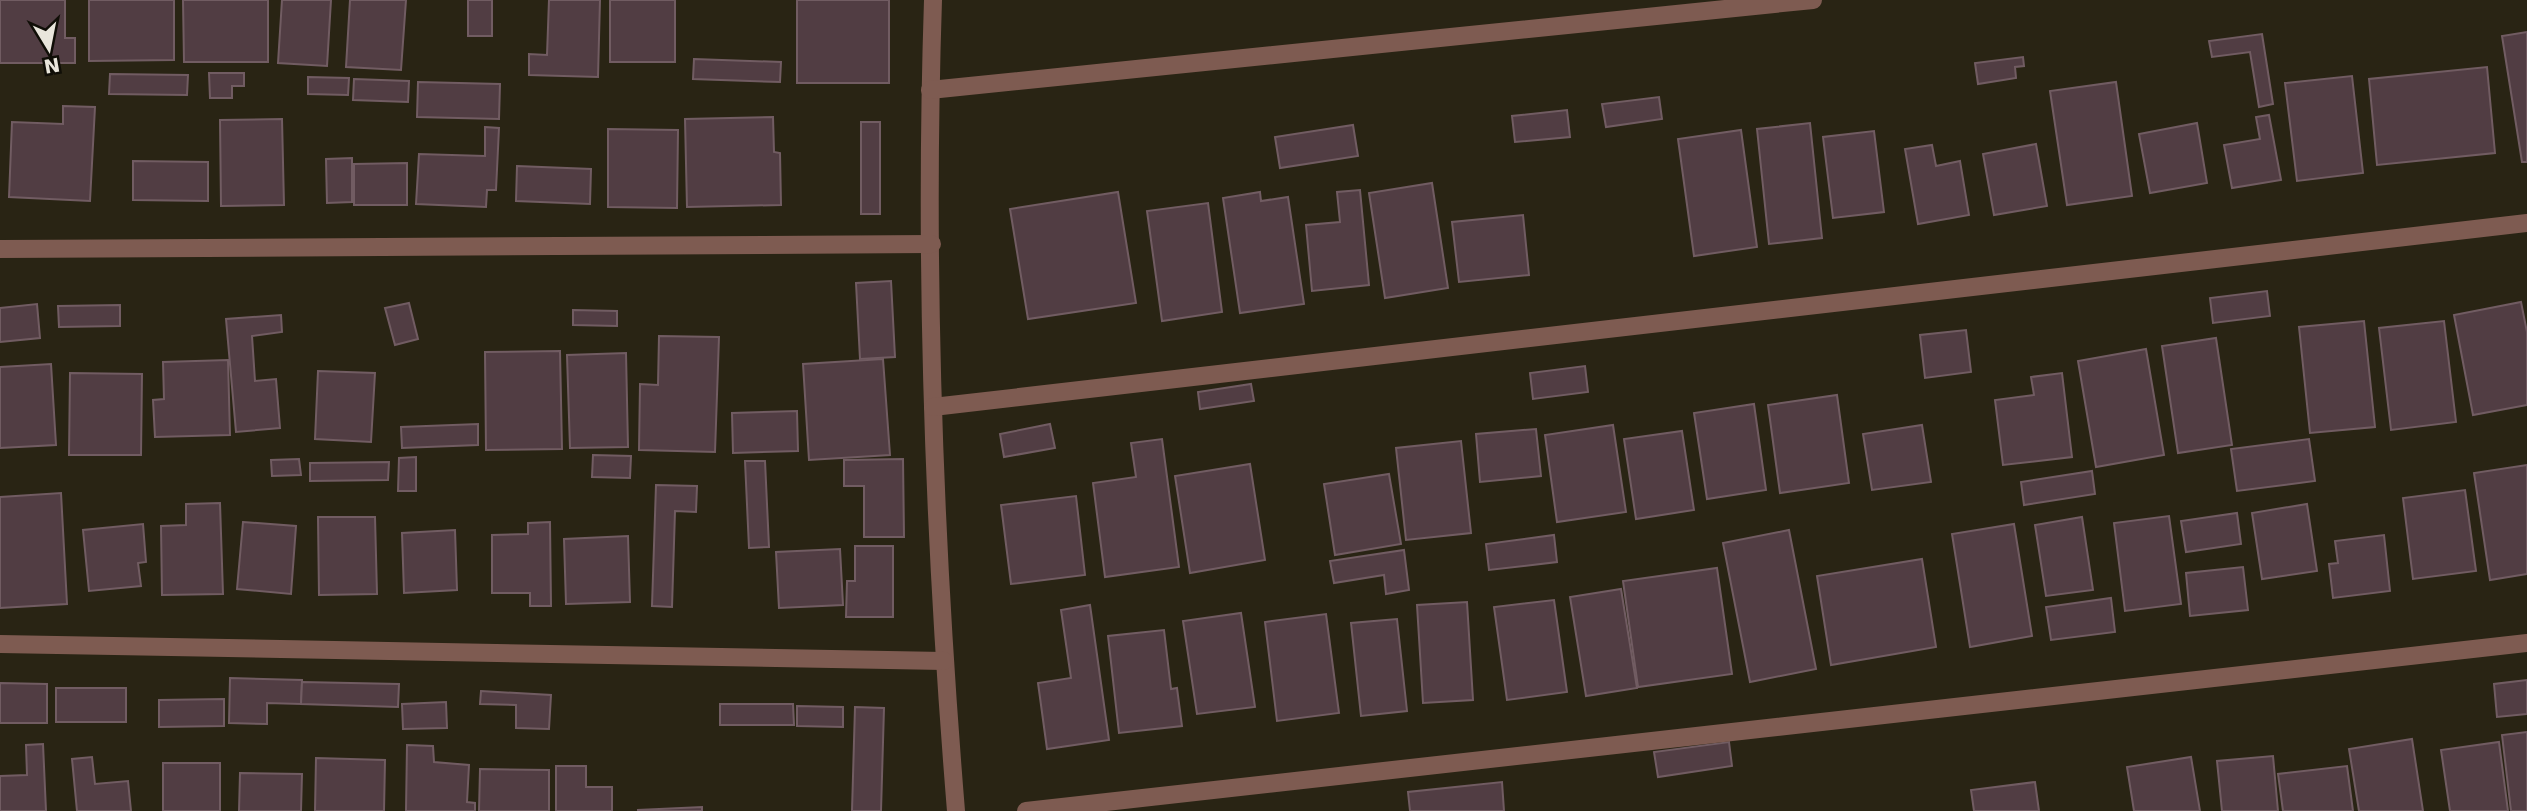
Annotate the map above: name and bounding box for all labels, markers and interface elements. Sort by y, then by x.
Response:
north arrow [14,14,84,84]
text: N [42,54,62,78]

